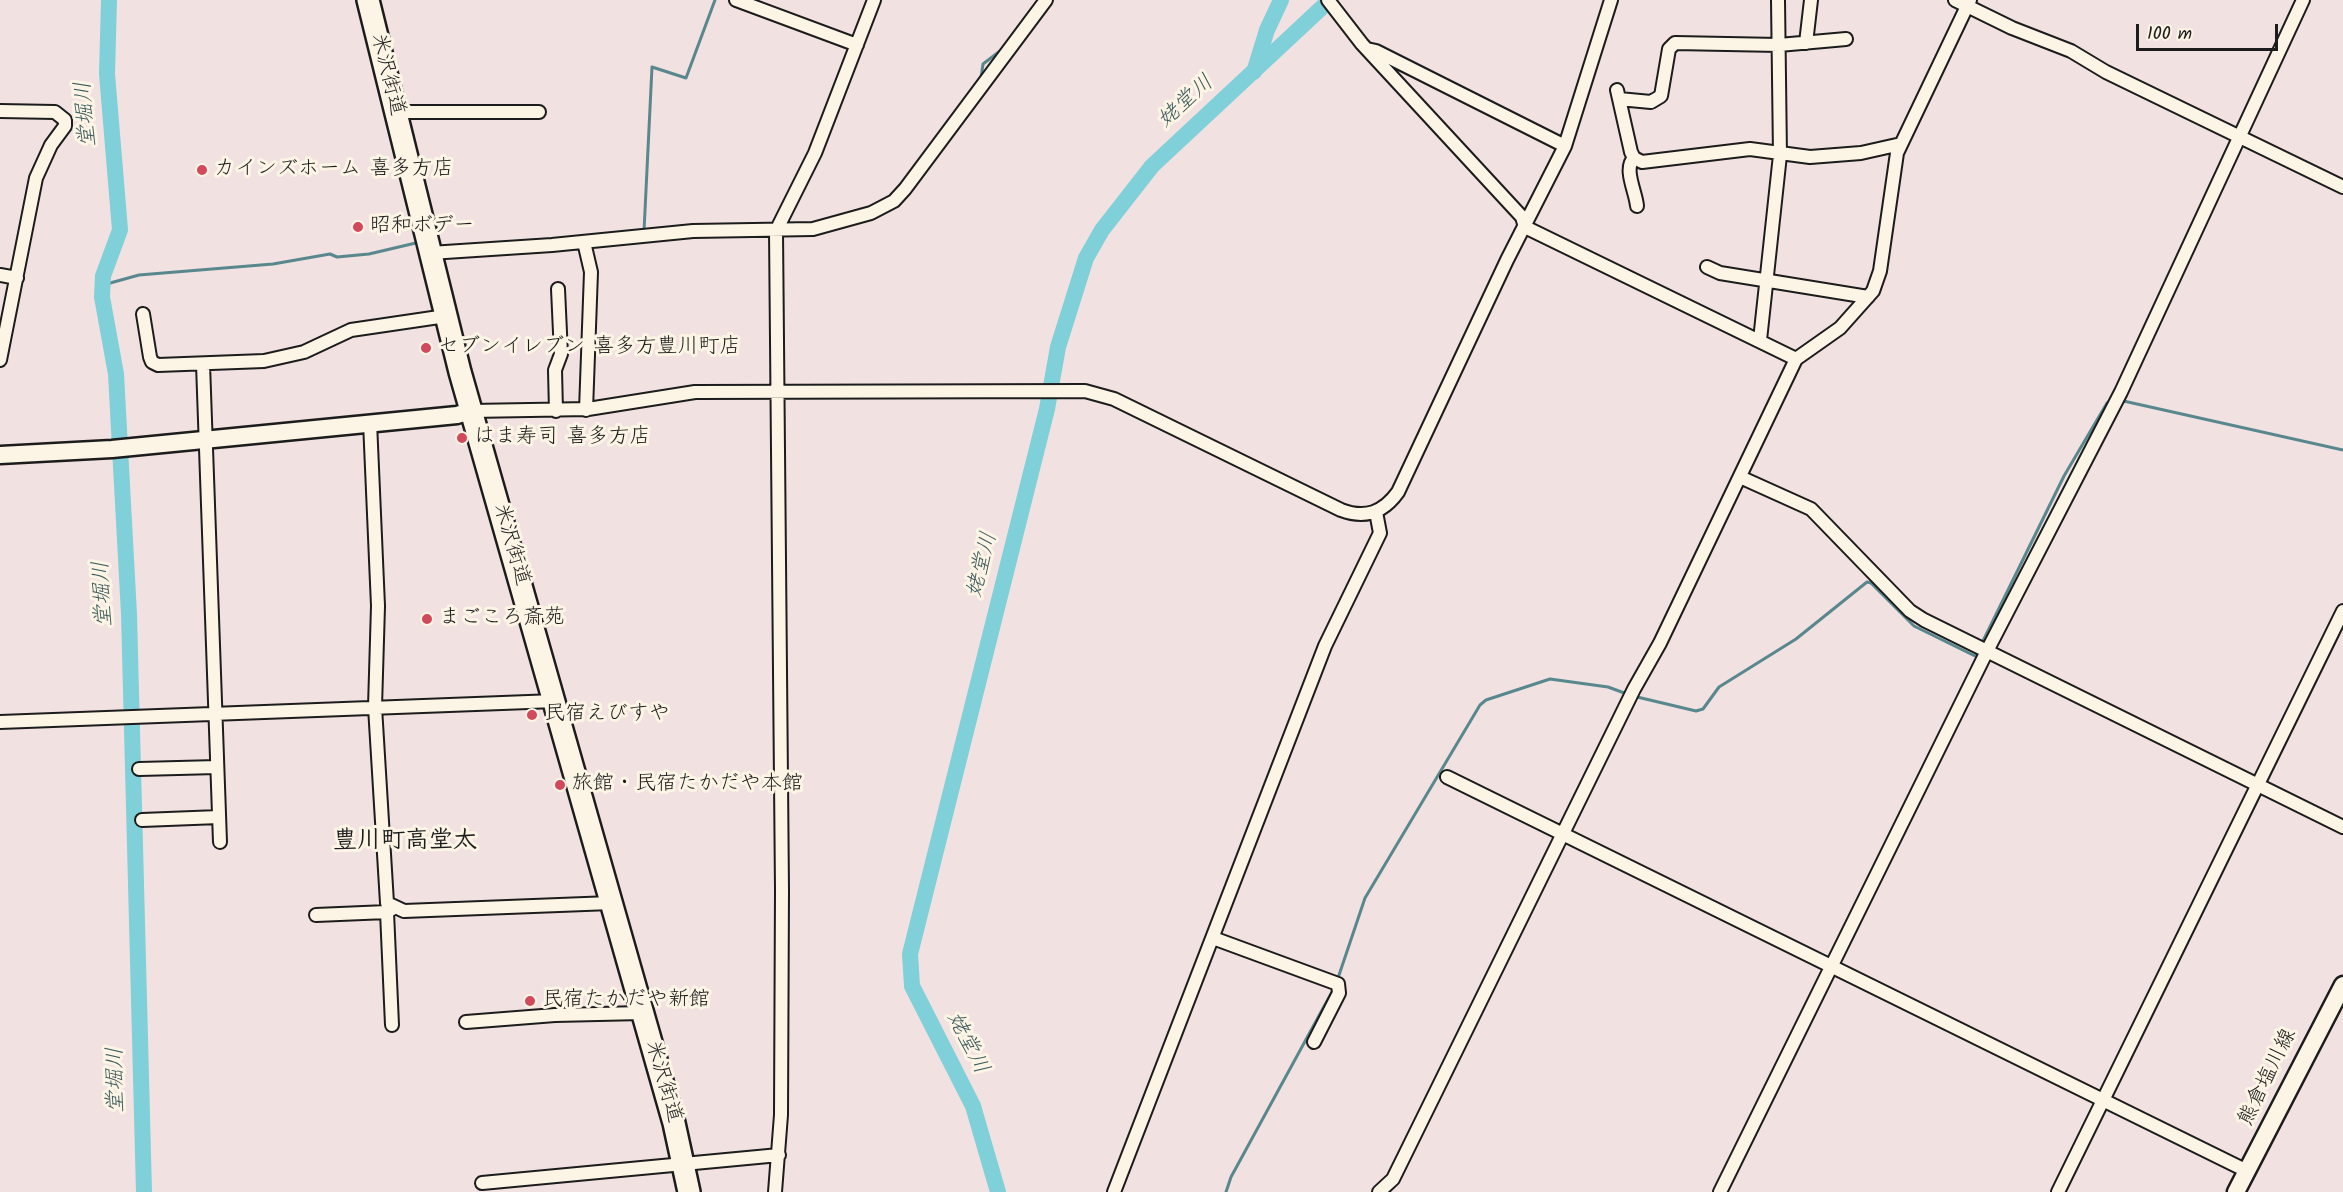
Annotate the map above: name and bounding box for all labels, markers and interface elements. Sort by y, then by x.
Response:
scale bar [2139,12,2282,50]
text: 100 m [2147,20,2192,49]
street label: 米沢街道 [364,31,408,119]
water label: 姥堂川 [1154,71,1220,135]
water label: 堂堀川 [72,80,104,148]
place label: カインズホーム 喜多方店 [214,157,453,183]
marker: カインズホーム 喜多方店 [195,163,209,177]
place label: 昭和ボデー [370,214,475,240]
marker: 昭和ボデー [351,220,365,234]
place label: セブンイレブン 喜多方豊川町店 [438,335,740,361]
marker: セブンイレブン 喜多方豊川町店 [419,341,433,355]
place label: はま寿司 喜多方店 [474,425,650,451]
marker: はま寿司 喜多方店 [455,431,469,445]
street label: 米沢街道 [486,501,534,589]
water label: 姥堂川 [963,530,1005,600]
water label: 堂堀川 [90,560,120,628]
place label: まごころ斎苑 [439,606,565,632]
marker: まごころ斎苑 [420,612,434,626]
place label: 民宿えびすや [544,702,670,728]
marker: 民宿えびすや [525,708,539,722]
place label: 旅館・民宿たかだや本館 [572,772,803,798]
marker: 旅館・民宿たかだや本館 [553,778,567,792]
district label: 豊川町高堂太 [333,829,477,857]
place label: 民宿たかだや新館 [542,988,710,1014]
marker: 民宿たかだや新館 [523,994,537,1008]
water label: 姥堂川 [939,1009,993,1079]
street label: 熊倉塩川線 [2235,1025,2303,1131]
street label: 米沢街道 [638,1038,686,1126]
water label: 堂堀川 [104,1047,132,1113]

